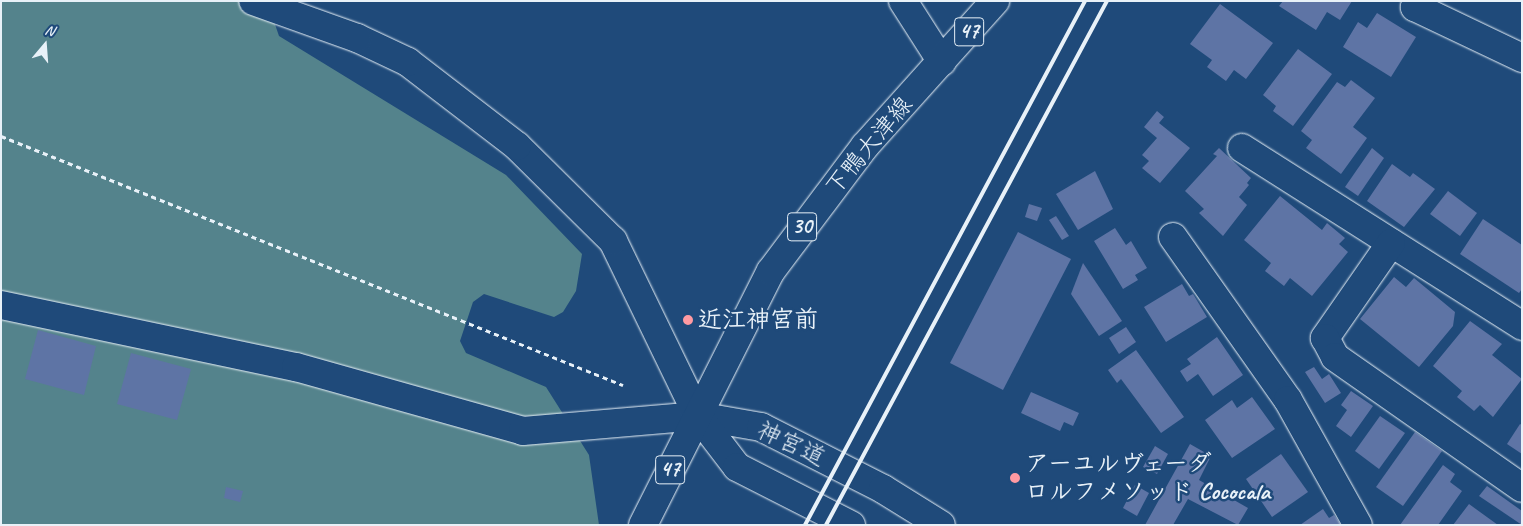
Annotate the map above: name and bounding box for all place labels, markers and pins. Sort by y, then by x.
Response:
place label: 近江神宮前 [698,306,818,334]
marker: 近江神宮前 [682,314,694,326]
place label: アーユルヴェーダ ロルフメソッド Cococala [1025,450,1270,506]
marker: アーユルヴェーダ ロルフメソッド Cococala [1009,472,1021,484]

